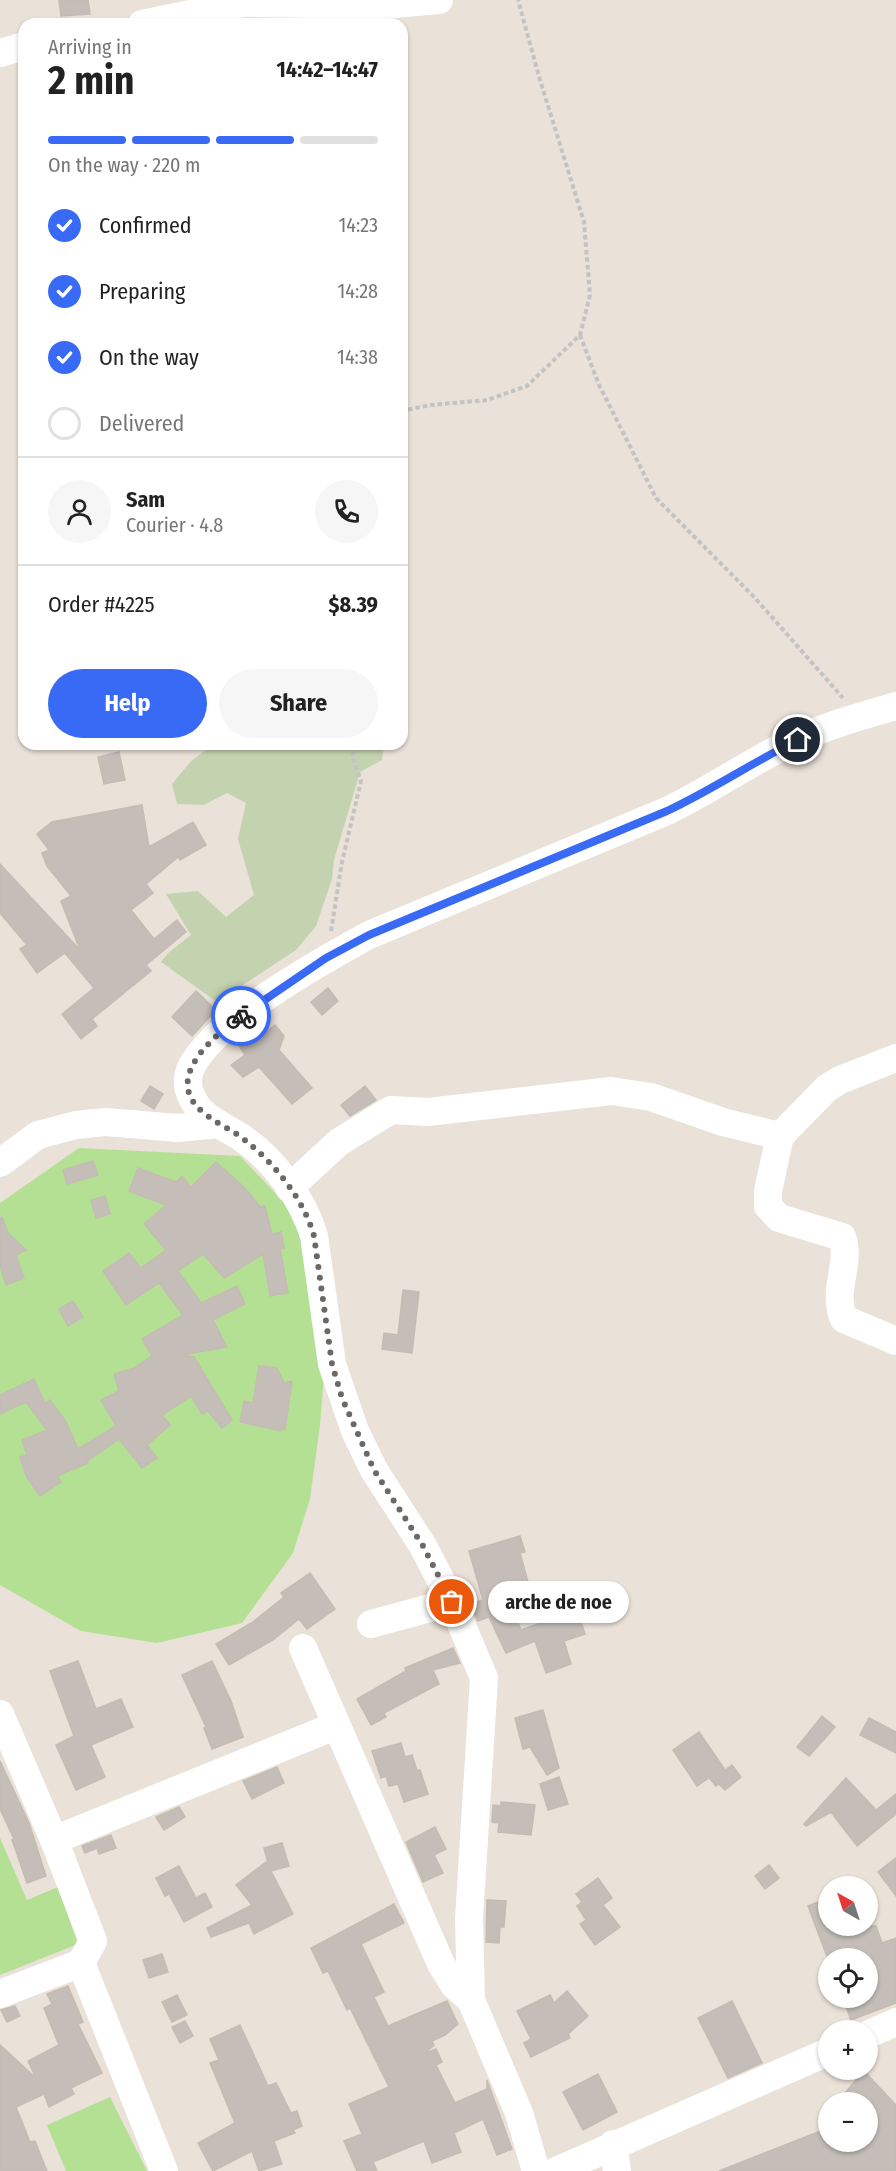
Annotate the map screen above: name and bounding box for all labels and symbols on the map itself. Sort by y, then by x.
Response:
pin [772,714,823,765]
courier [211,986,271,1046]
pin [426,1576,477,1627]
callout: arche de noe [488,1581,629,1623]
north arrow [818,1876,878,1936]

